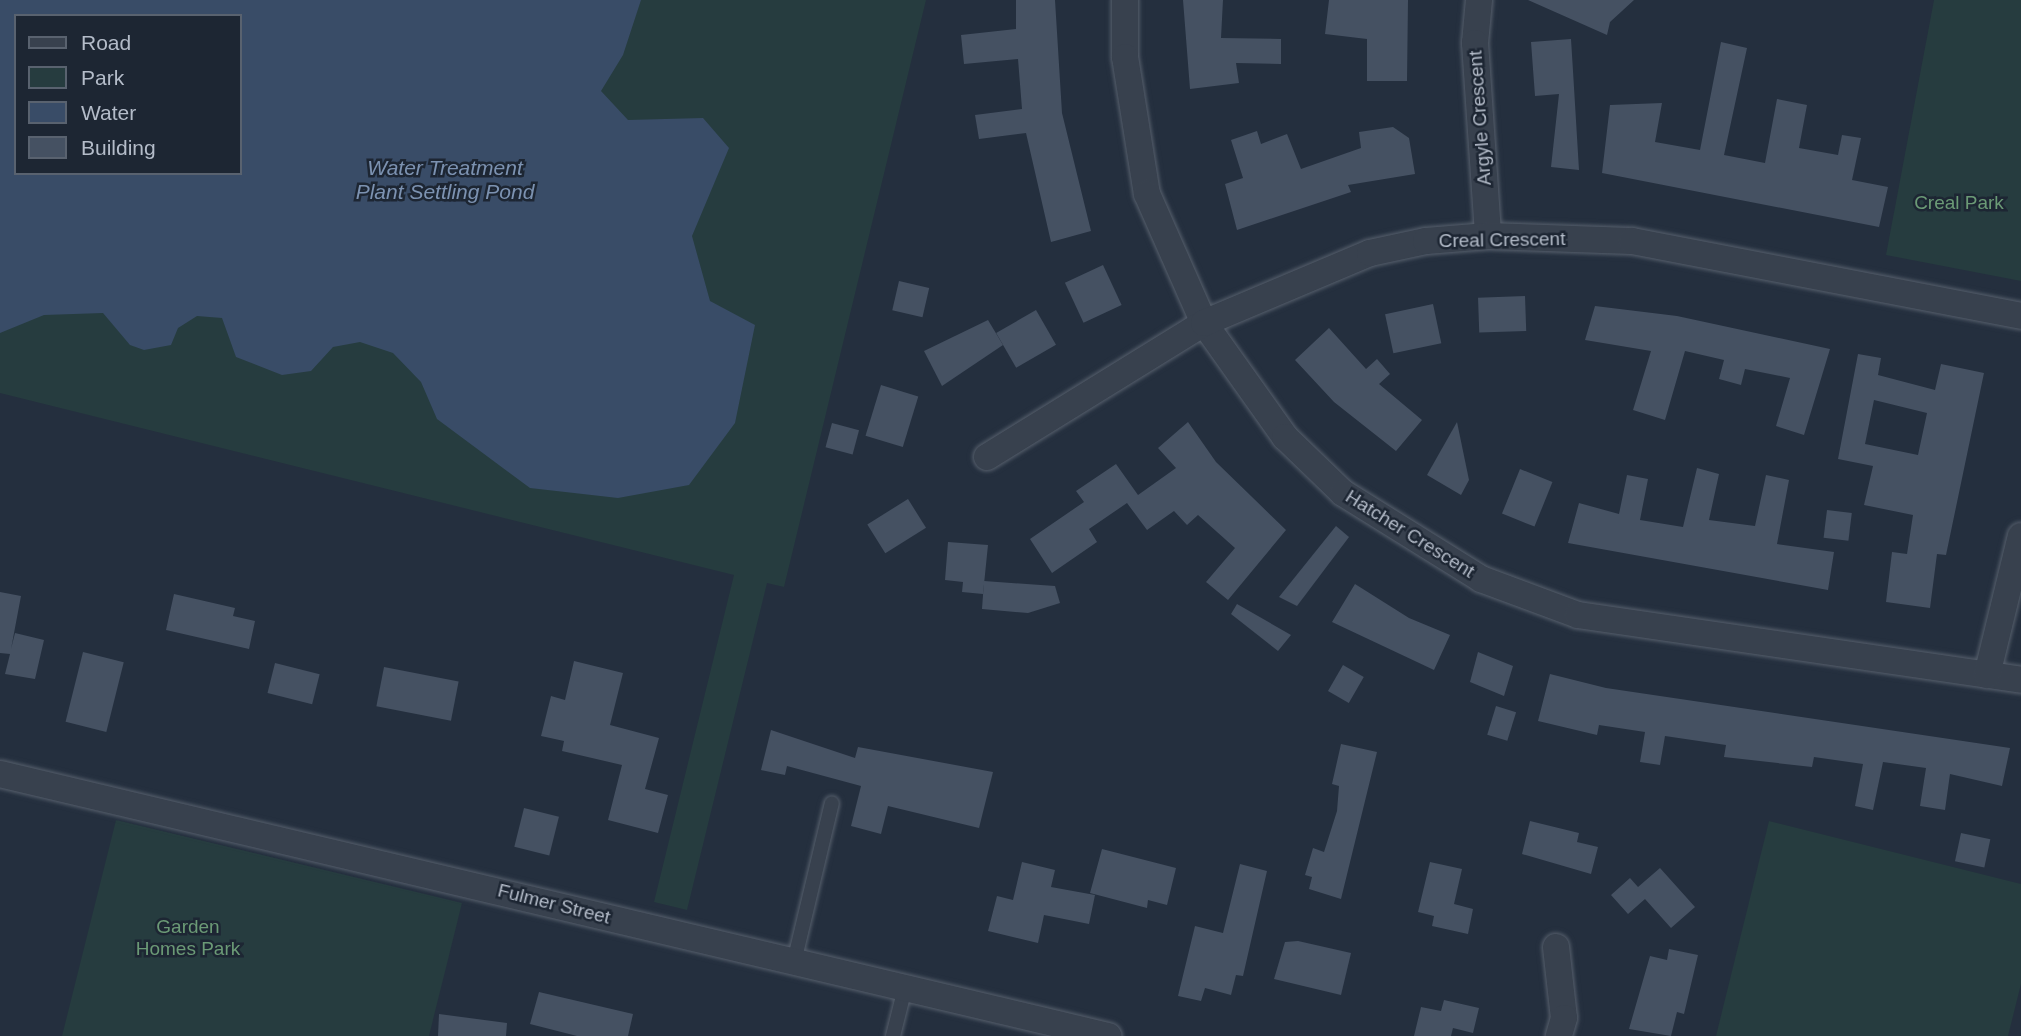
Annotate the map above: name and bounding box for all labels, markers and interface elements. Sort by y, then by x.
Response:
legend [14,14,242,175]
text: Road [81,31,131,54]
street label: Argyle Crescent [1464,50,1496,186]
text: Park [81,66,124,89]
text: Water [81,101,136,124]
text: Building [81,136,156,159]
water label: Water Treatment Plant Settling Pond [356,155,534,205]
park label: Creal Park [1914,192,2004,214]
street label: Creal Crescent [1438,227,1566,253]
street label: Hatcher Crescent [1341,485,1479,583]
street label: Fulmer Street [495,879,613,929]
park label: Garden Homes Park [136,916,240,960]

